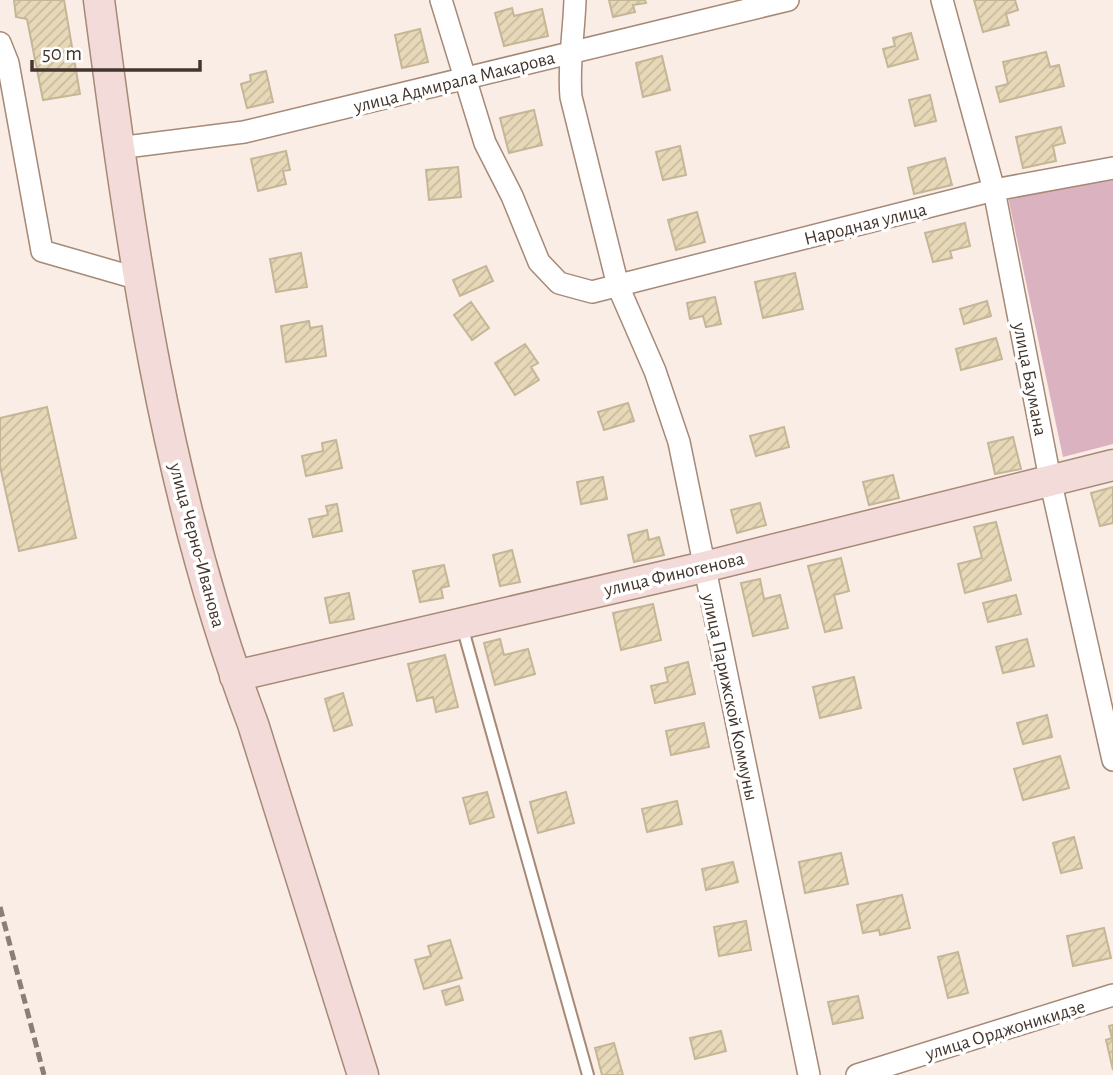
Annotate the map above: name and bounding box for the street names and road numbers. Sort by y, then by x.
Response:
street label: улица Адмирала Макарова [351,48,557,117]
street label: Народная улица [802,200,929,249]
street label: улица Баумана [1009,320,1050,438]
street label: улица Черно-Иванова [165,460,228,630]
street label: улица Финогенова [602,549,747,600]
street label: улица Парижской Коммуны [698,591,761,803]
street label: улица Орджоникидзе [922,997,1087,1064]

